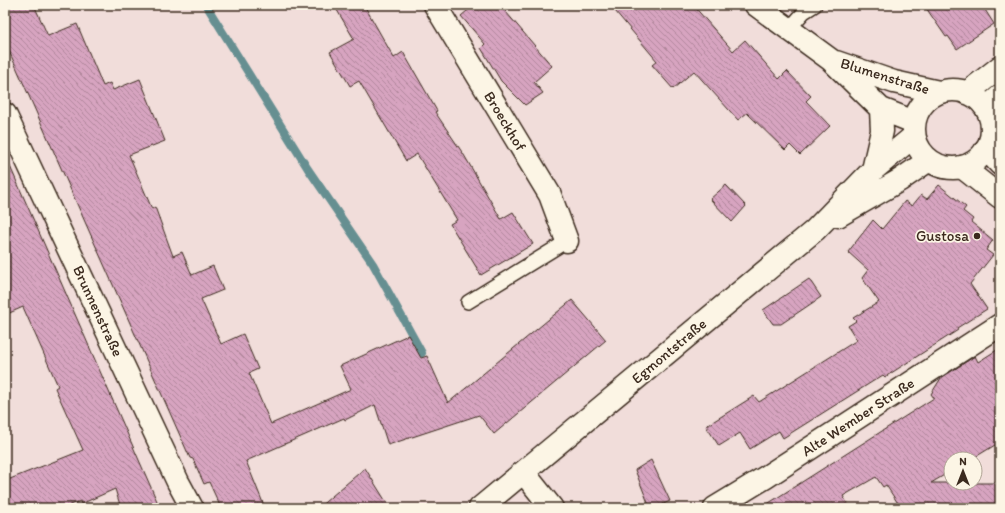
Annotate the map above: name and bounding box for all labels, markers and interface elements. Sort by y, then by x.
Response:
street label: Blumenstraße [838,54,932,98]
street label: Broeckhof [480,88,530,154]
place label: Gustosa [916,227,969,245]
marker: Gustosa [972,231,982,241]
street label: Brunnenstraße [69,263,127,359]
street label: Egmontstraße [628,315,710,387]
street label: Alte Wember Straße [798,374,918,460]
north arrow [943,451,983,491]
text: N [959,455,967,468]

